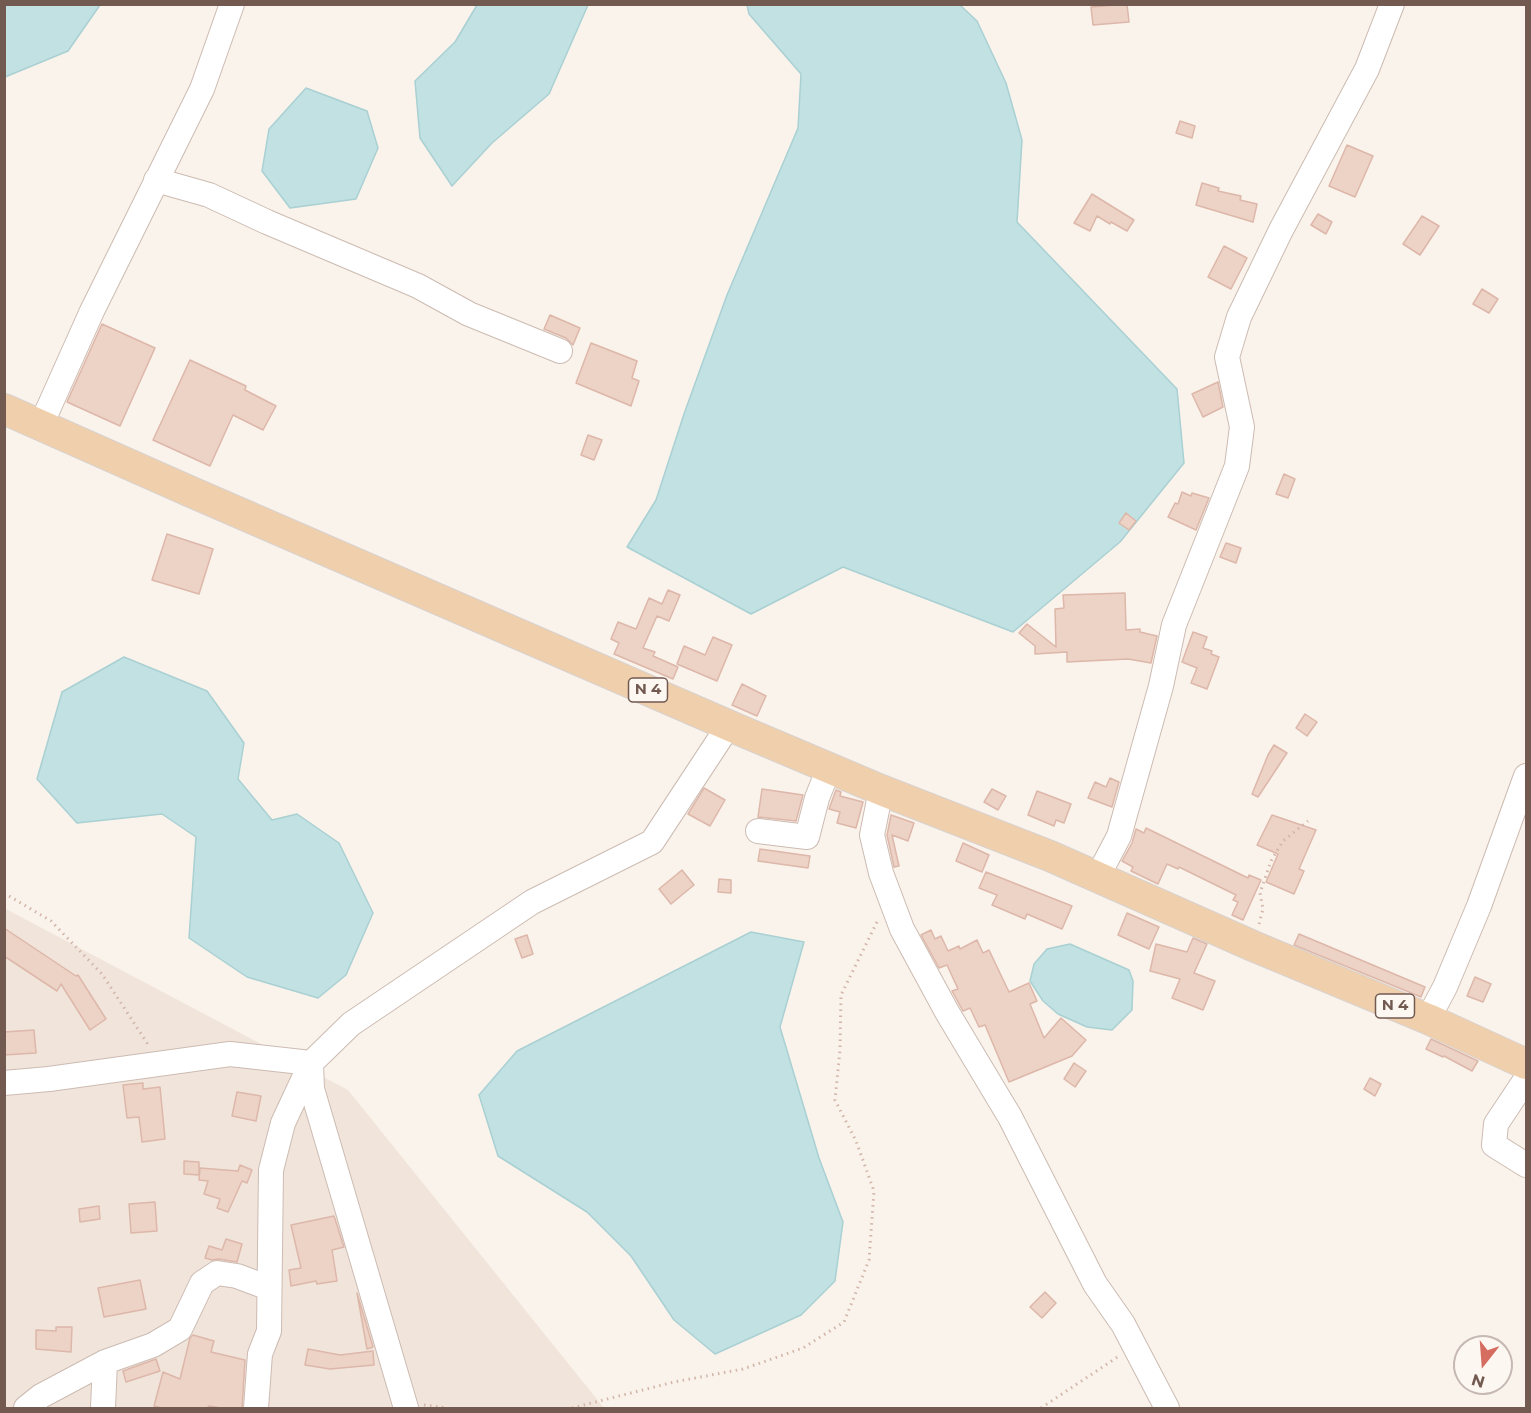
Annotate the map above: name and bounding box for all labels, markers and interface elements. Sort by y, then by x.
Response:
road number: N 4 [628,678,668,702]
road number: N 4 [1376,994,1414,1018]
north arrow [1453,1335,1513,1395]
text: N [1469,1370,1487,1392]

